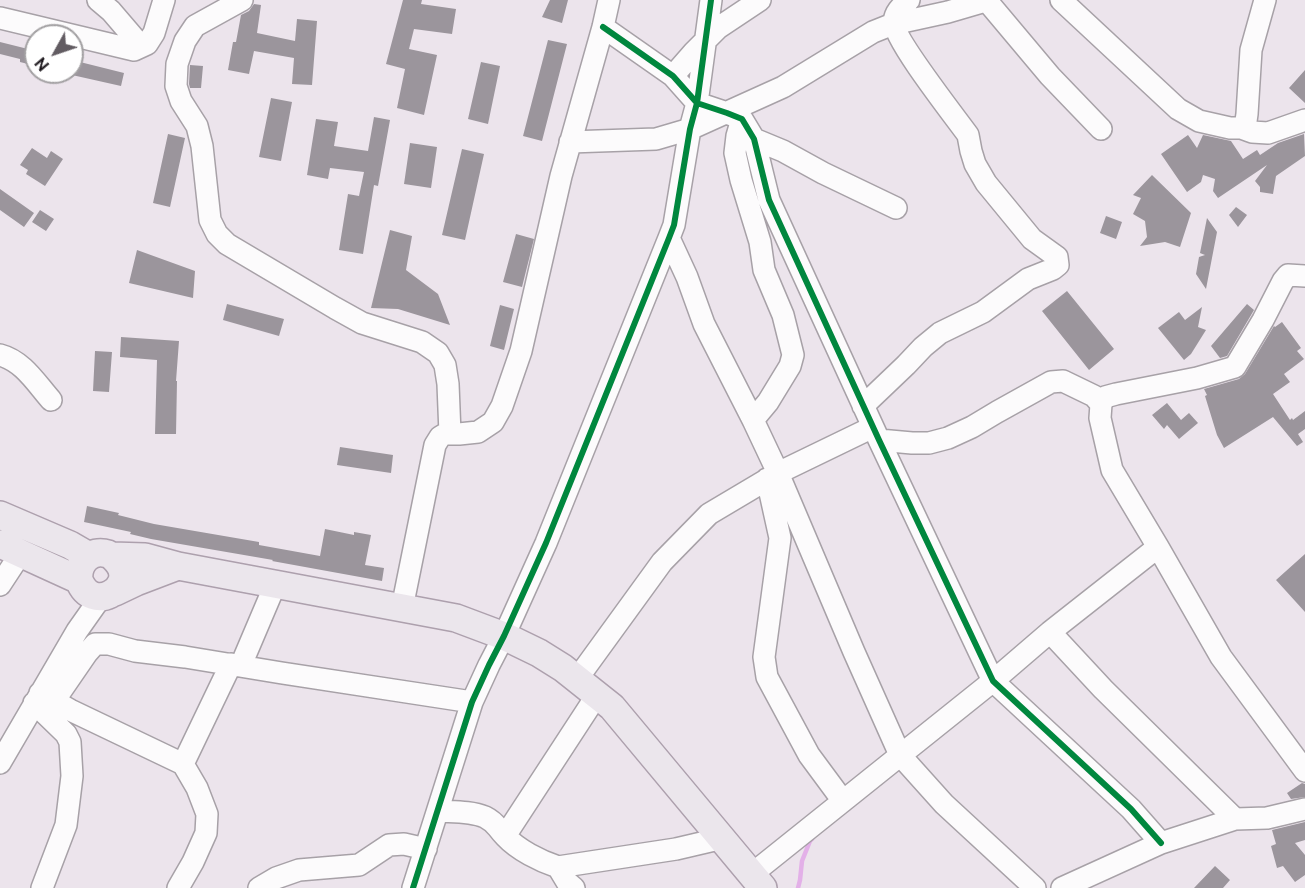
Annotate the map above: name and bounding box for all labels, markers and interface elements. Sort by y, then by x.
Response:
north arrow [24,24,84,84]
text: N [31,54,52,75]

